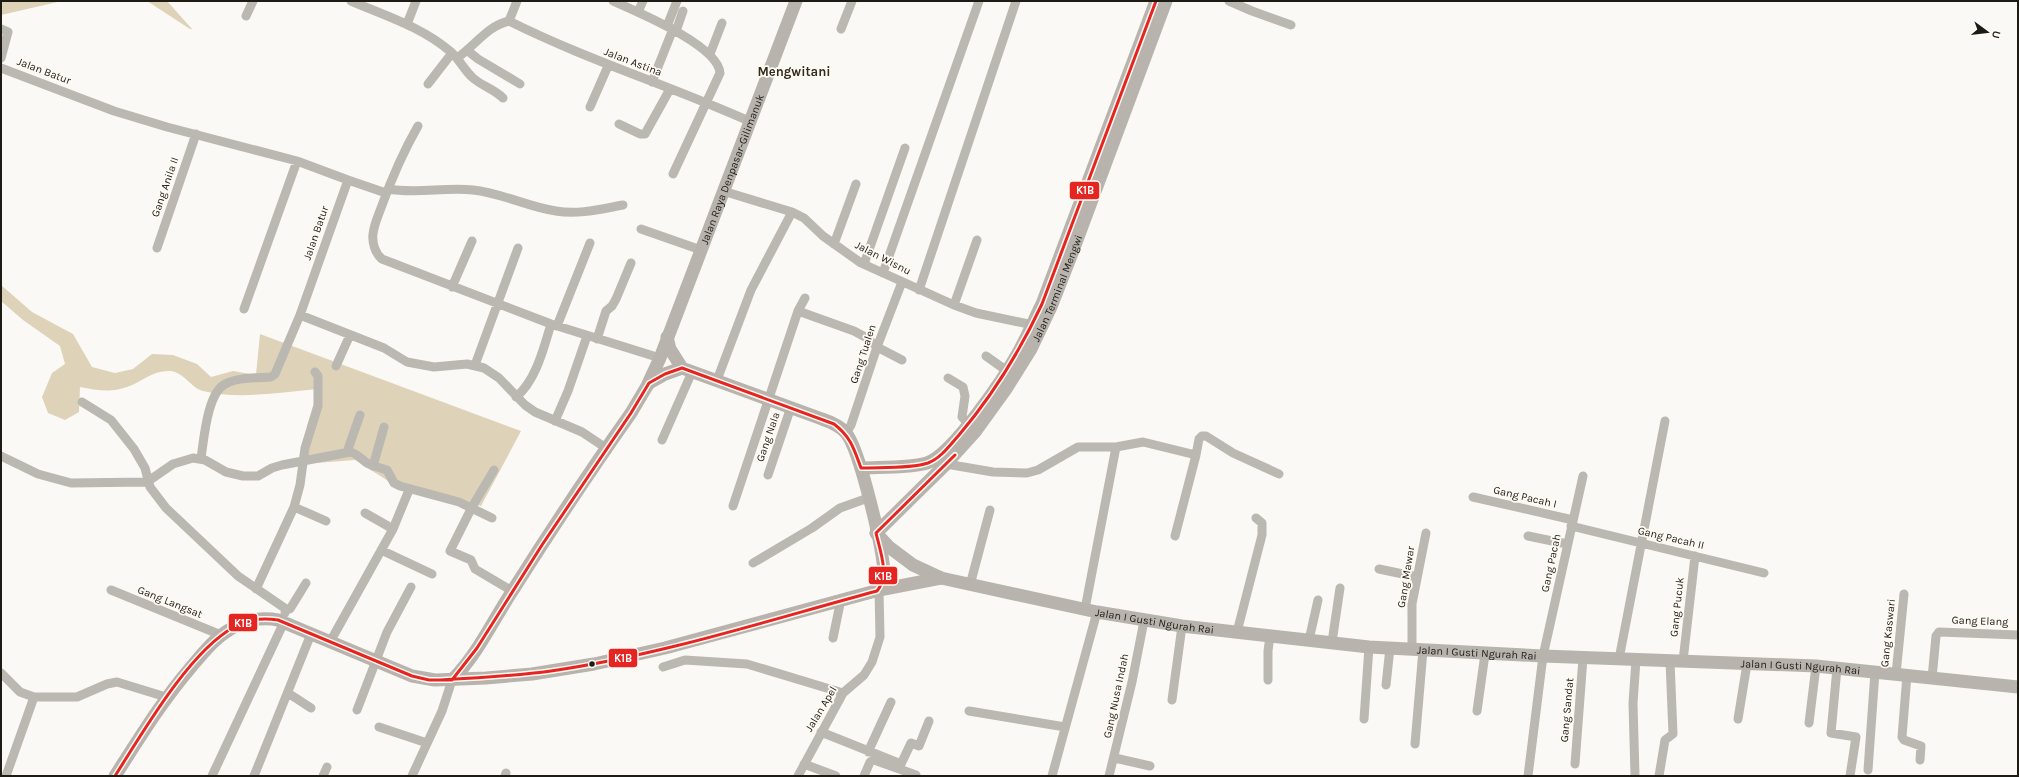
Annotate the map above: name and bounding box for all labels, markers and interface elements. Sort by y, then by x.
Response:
north arrow [1967,12,2007,52]
text: U [1989,29,2003,40]
street label: Jalan Astina [602,45,664,79]
street label: Jalan Batur [15,55,73,87]
district label: Mengwitani [757,64,831,79]
street label: Jalan Raya Denpasar-Gilimanuk [697,92,766,246]
street label: Gang Anila II [149,155,181,219]
line badge: K1B [1069,181,1100,200]
text: K1B [1076,184,1094,197]
street label: Jalan Batur [301,204,331,262]
street label: Jalan Terminal Mengwi [1029,233,1085,344]
street label: Jalan Wisnu [853,238,913,278]
street label: Gang Tualen [847,323,879,385]
street label: Gang Nala [753,411,783,463]
street label: Gang Pacah I [1492,483,1558,511]
street label: Gang Pacah II [1636,524,1706,552]
street label: Gang Pacah [1538,533,1564,593]
street label: Gang Mawar [1395,545,1417,609]
line badge: K1B [868,566,898,585]
text: K1B [874,570,892,583]
street label: Gang Pucuk [1667,577,1687,637]
street label: Gang Langsat [136,583,204,621]
street label: Gang Kaswari [1878,598,1898,668]
street label: Jalan I Gusti Ngurah Rai [1094,605,1215,636]
line badge: K1B [228,613,258,632]
street label: Gang Elang [1951,614,2009,629]
text: K1B [234,617,252,630]
street label: Jalan I Gusti Ngurah Rai [1417,643,1537,662]
line badge: K1B [608,648,638,668]
text: K1B [614,652,632,665]
street label: Gang Nusa Indah [1101,653,1131,739]
street label: Jalan I Gusti Ngurah Rai [1740,657,1861,677]
unlabelled marker [587,659,597,669]
street label: Gang Sandat [1558,677,1576,743]
street label: Jalan Apel [802,684,840,734]

